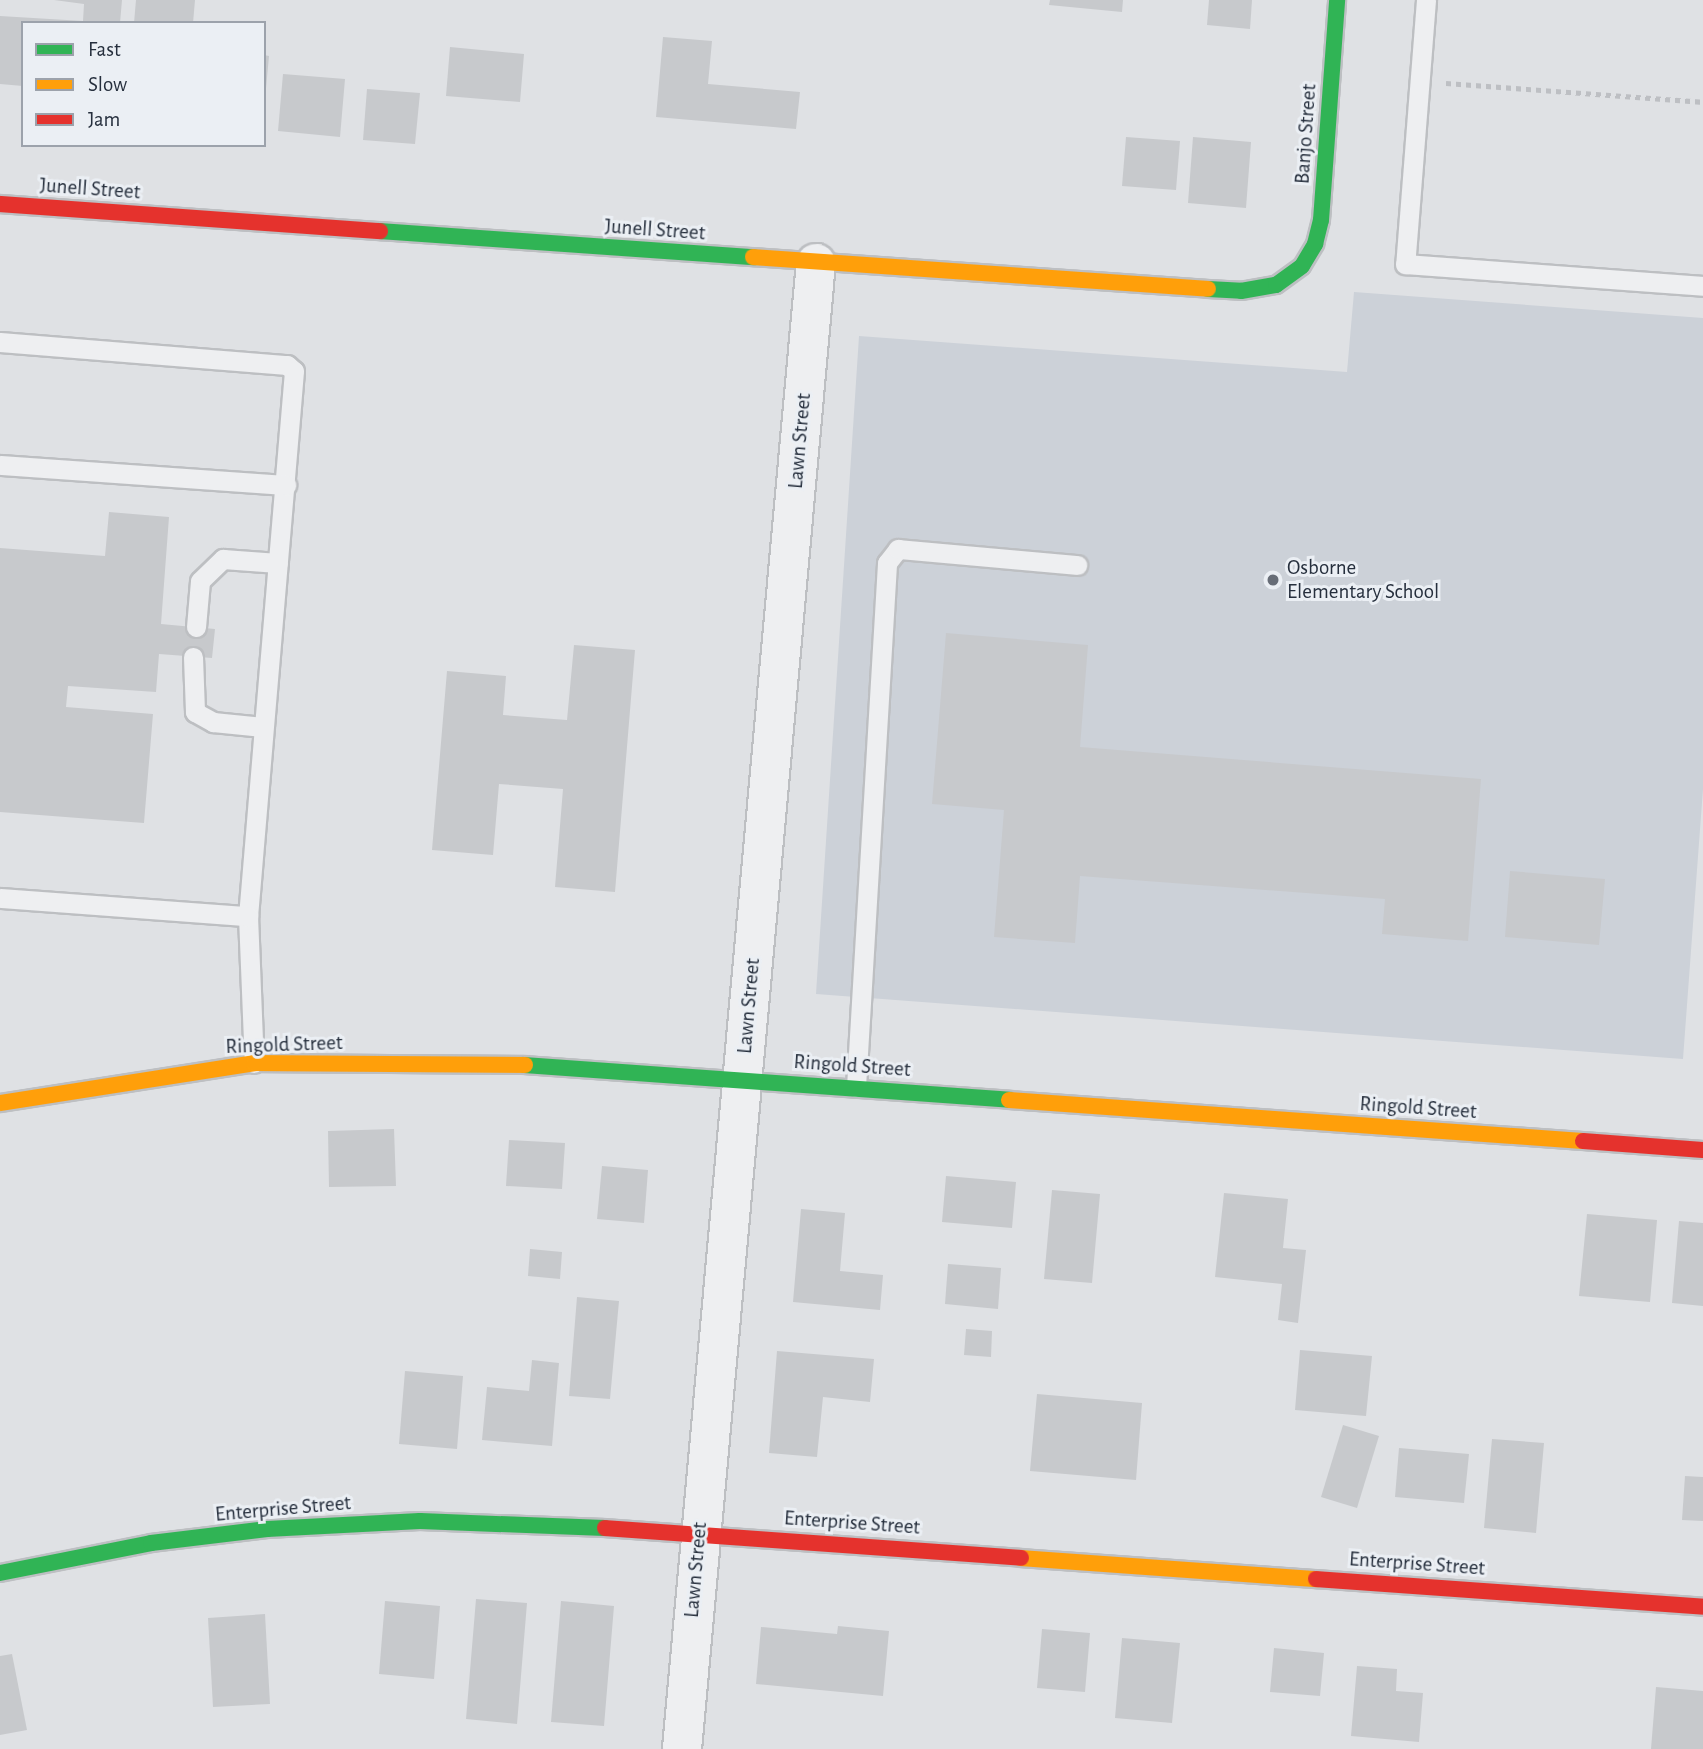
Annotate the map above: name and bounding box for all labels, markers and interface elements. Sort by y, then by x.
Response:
legend [21,21,266,147]
text: Fast [88,39,121,60]
text: Slow [88,74,127,95]
street label: Banjo Street [1290,83,1322,185]
text: Jam [88,109,120,130]
street label: Junell Street [39,173,141,205]
street label: Junell Street [604,214,706,246]
street label: Lawn Street [783,392,817,490]
place label: Osborne Elementary School [1287,555,1439,605]
marker: Osborne Elementary School [1265,572,1281,588]
street label: Lawn Street [732,957,766,1055]
street label: Ringold Street [225,1030,343,1060]
street label: Ringold Street [793,1049,911,1083]
street label: Ringold Street [1359,1091,1477,1125]
street label: Enterprise Street [214,1491,352,1527]
street label: Enterprise Street [783,1506,921,1540]
street label: Lawn Street [679,1521,713,1619]
street label: Enterprise Street [1348,1547,1486,1581]

